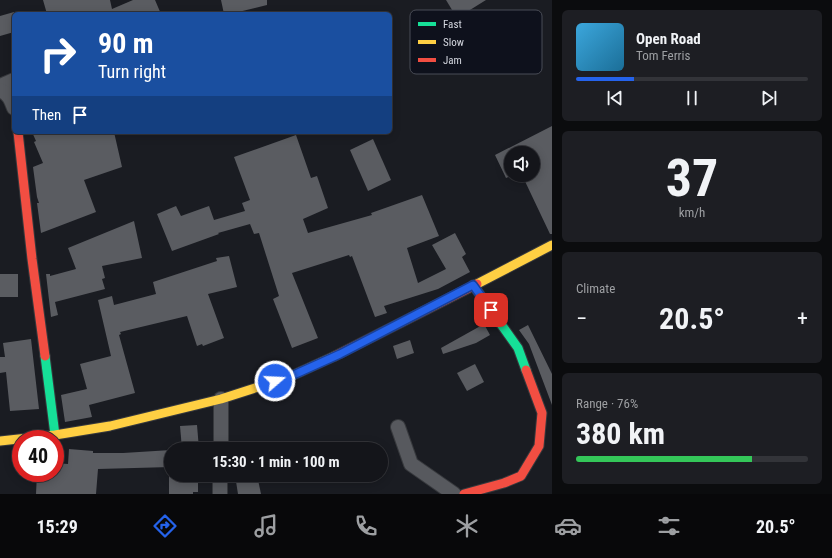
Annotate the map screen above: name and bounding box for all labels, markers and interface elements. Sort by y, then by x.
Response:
legend [410,10,542,74]
text: Fast [443,18,462,31]
text: 90 m [98,27,154,60]
icon: right [32,28,84,80]
text: Open Road [636,30,701,48]
text: Slow [443,36,464,49]
text: Tom Ferris [636,48,690,63]
text: Jam [443,54,462,67]
text: Turn right [98,61,166,82]
icon: previous [604,87,626,109]
icon: pause [681,87,703,109]
icon: next [758,87,780,109]
icon: arrive [69,104,91,126]
text: Then [32,106,61,124]
map controls [504,146,540,182]
button: sound [504,146,540,182]
text: 37 [666,148,718,209]
text: km/h [679,205,705,220]
text: Climate [576,281,615,296]
pin [474,293,508,327]
icon: arrive [480,299,502,321]
text: 20.5° [659,301,725,336]
text: − [576,306,587,331]
text: + [797,306,808,331]
position arrow [254,360,296,402]
text: Range · 76% [576,396,638,411]
text: 380 km [576,416,665,451]
speed limit sign: 40 [12,430,64,482]
text: 15:30 · 1 min · 100 m [212,453,340,471]
icon: directions [151,512,179,540]
icon: music [252,512,280,540]
icon: phone [352,512,380,540]
icon: climate [453,512,481,540]
icon: car [554,512,582,540]
icon: filters [655,512,683,540]
text: 15:29 [36,516,78,537]
text: 20.5° [756,516,796,537]

